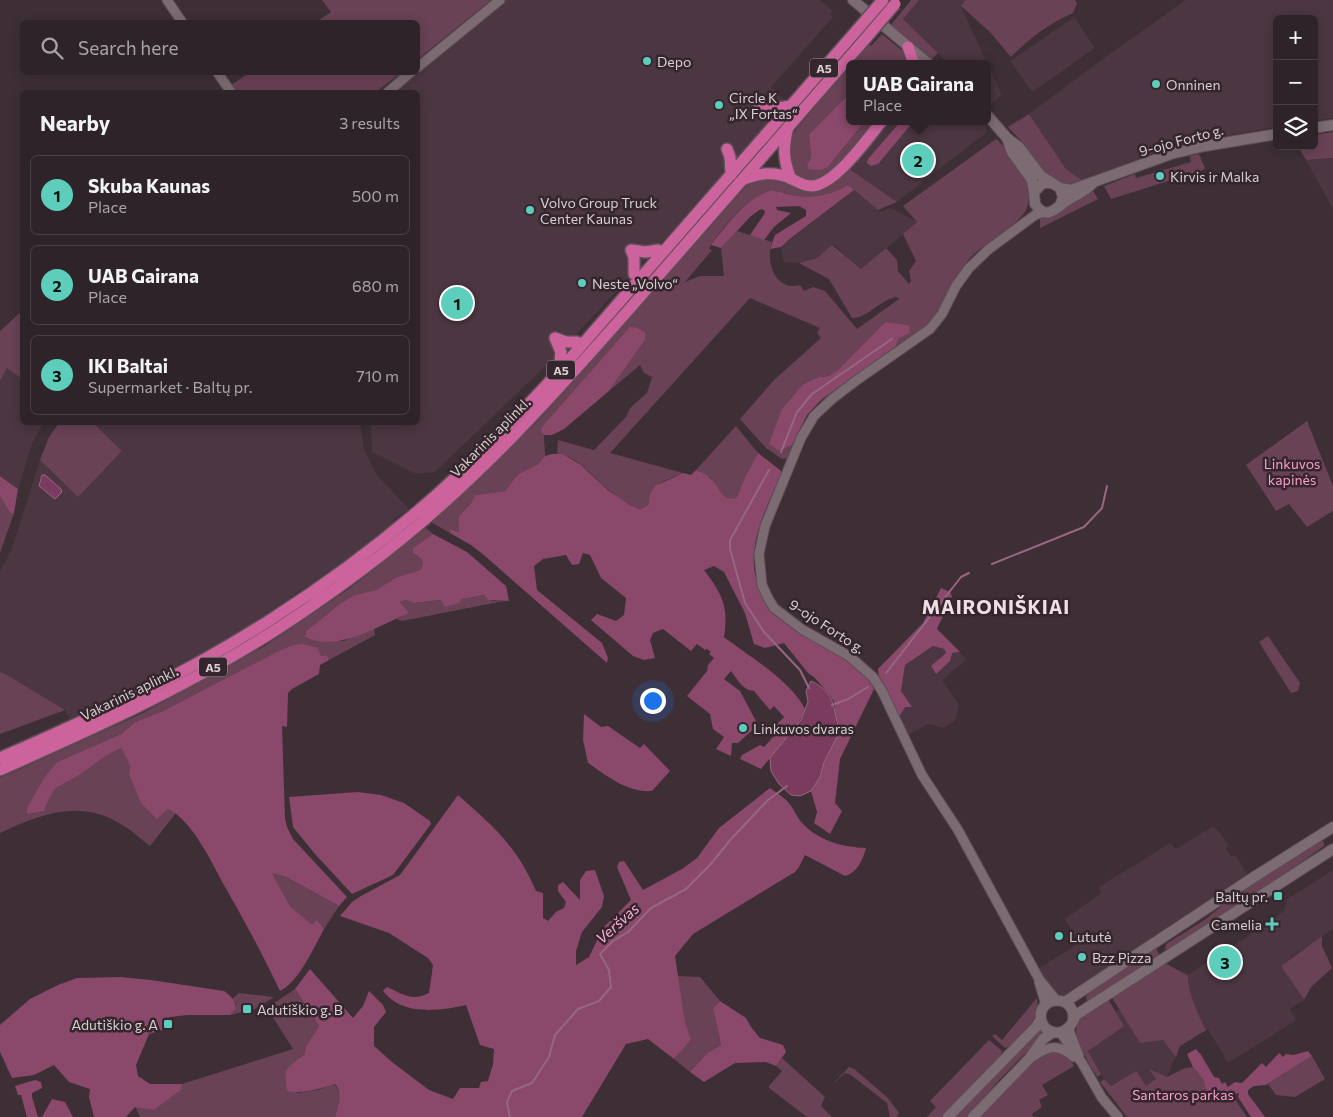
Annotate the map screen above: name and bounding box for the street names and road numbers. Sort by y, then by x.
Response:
road number: A5 [810,58,838,78]
street label: 9-ojo Forto g. [1137,121,1225,159]
road number: A5 [547,360,575,380]
street label: Vakarinis aplinkl. [446,393,534,481]
street label: 9-ojo Forto g. [786,595,868,657]
road number: A5 [199,658,227,676]
street label: Vakarinis aplinkl. [78,662,180,724]

